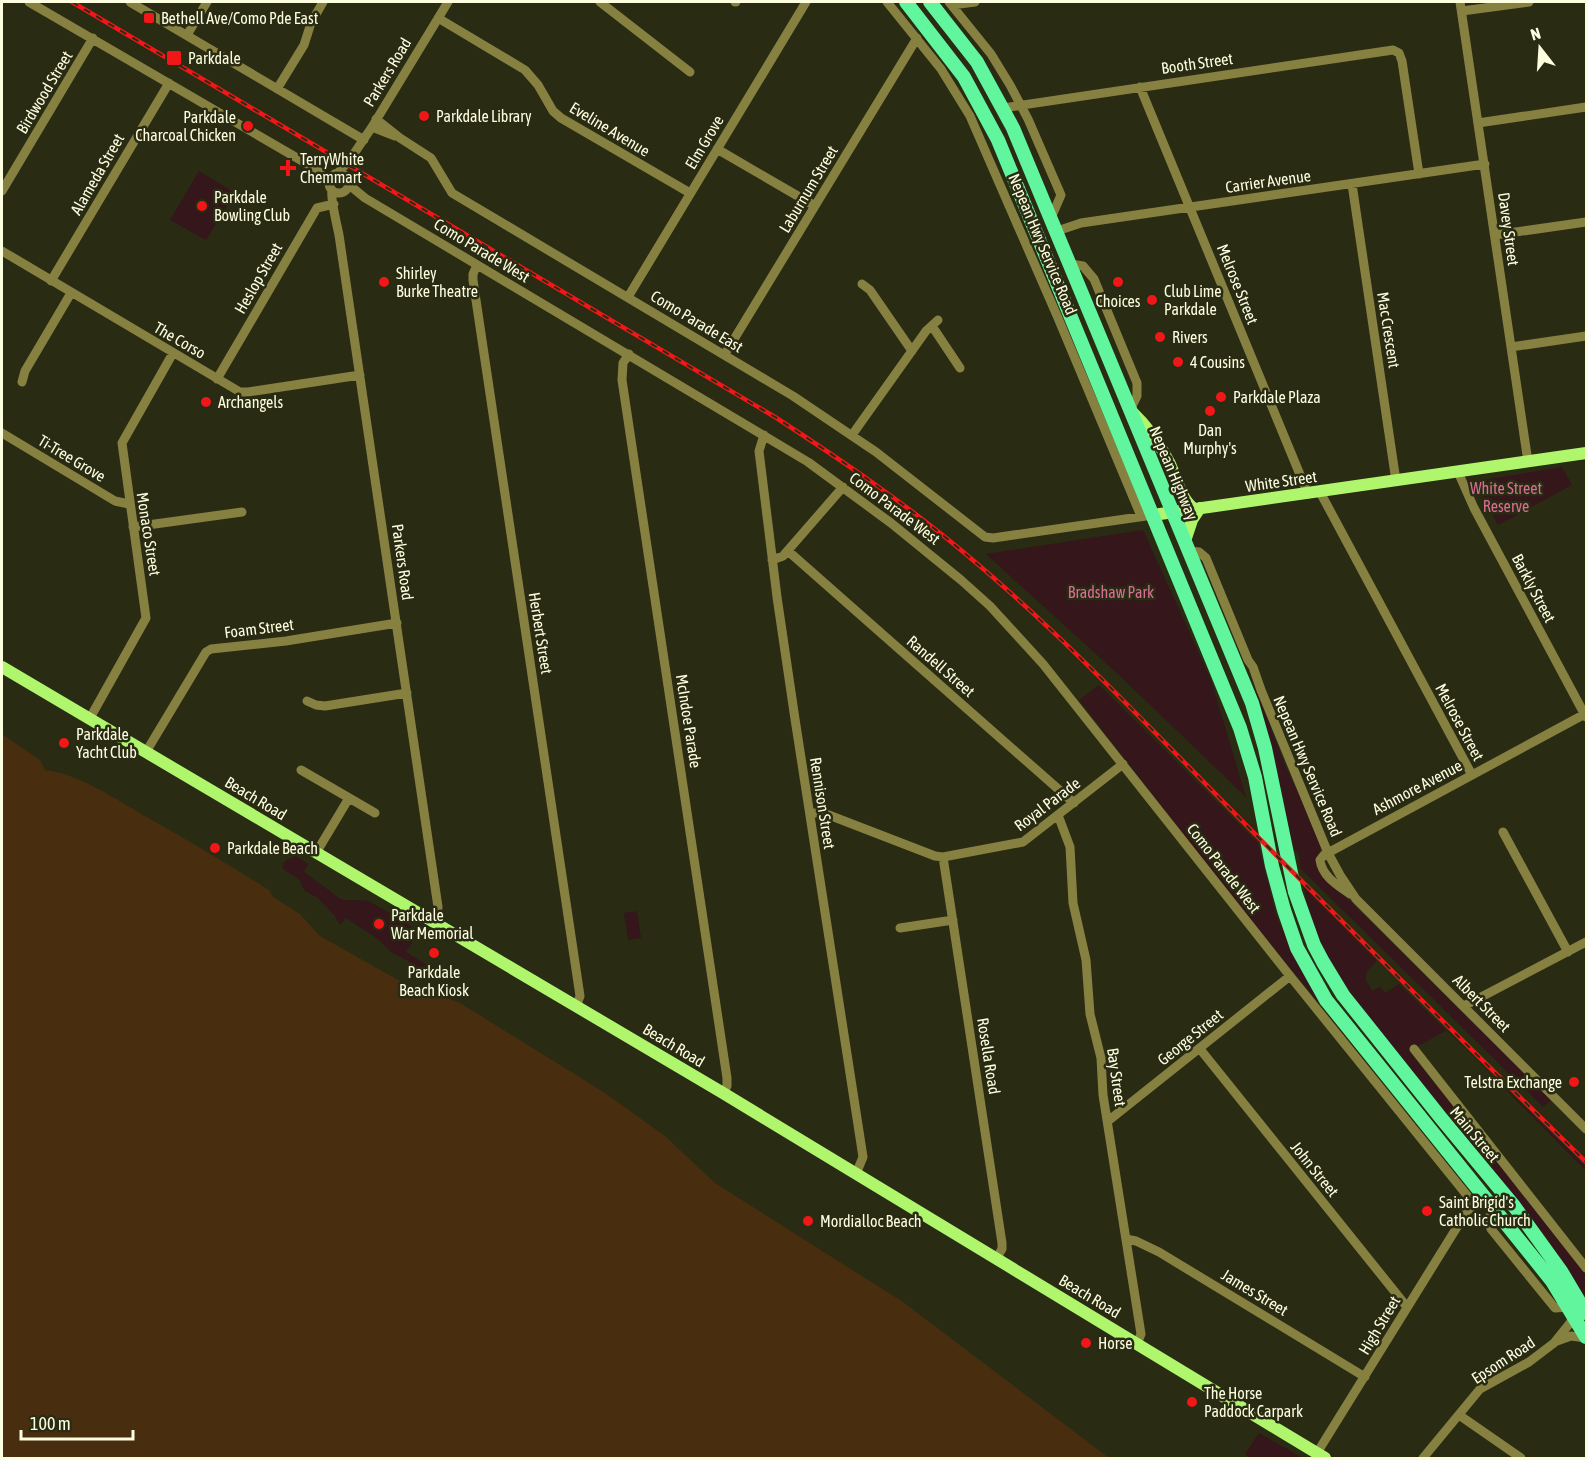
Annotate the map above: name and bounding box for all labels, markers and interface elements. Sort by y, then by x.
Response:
place label: Bethell Ave/Como Pde East [161,9,319,27]
marker: Bethell Ave/Como Pde East [142,11,156,25]
north arrow [1510,18,1570,78]
text: N [1528,24,1543,44]
street label: Parkers Road [360,34,414,110]
street label: Birdwood Street [12,47,76,136]
marker: Parkdale [165,49,183,67]
place label: Parkdale [188,49,241,67]
street label: Booth Street [1160,49,1234,77]
street label: Eveline Avenue [567,98,653,160]
place label: Parkdale Library [436,107,532,126]
place label: Parkdale Charcoal Chicken [135,108,236,144]
marker: Parkdale Library [417,109,431,123]
street label: Elm Grove [681,112,727,172]
marker: Parkdale Charcoal Chicken [241,119,255,133]
street label: Alameda Street [67,130,128,218]
street label: Laburnum Street [775,142,841,236]
place label: TerryWhite Chemmart [300,150,364,186]
marker: TerryWhite Chemmart [281,161,295,175]
street label: Carrier Avenue [1224,166,1312,196]
street label: Nepean Hwy Service Road [1004,171,1081,318]
place label: Parkdale Bowling Club [214,188,290,225]
street label: Davey Street [1494,191,1523,267]
marker: Parkdale Bowling Club [195,199,209,213]
street label: Como Parade West [431,214,533,286]
street label: Heslop Street [231,239,287,317]
street label: Melrose Street [1214,241,1262,327]
place label: Shirley Burke Theatre [396,264,478,300]
marker: Shirley Burke Theatre [377,275,391,289]
marker: Choices [1111,275,1125,289]
place label: Club Lime Parkdale [1164,282,1222,318]
street label: Como Parade East [648,286,747,356]
street label: Mac Crescent [1374,291,1404,370]
place label: Choices [1096,292,1141,310]
marker: Club Lime Parkdale [1145,293,1159,307]
street label: The Corso [151,318,209,362]
place label: Rivers [1172,328,1208,346]
marker: Rivers [1153,330,1167,344]
place label: 4 Cousins [1190,353,1245,371]
marker: 4 Cousins [1171,355,1185,369]
place label: Parkdale Plaza [1233,388,1321,406]
marker: Parkdale Plaza [1214,390,1228,404]
place label: Archangels [218,393,284,412]
marker: Archangels [199,395,213,409]
marker: Dan Murphy's [1203,404,1217,418]
place label: Dan Murphy's [1183,421,1237,458]
street label: Nepean Highway [1145,423,1202,523]
street label: Ti-Tree Grove [35,431,109,485]
street label: White Street [1244,467,1318,495]
street label: Como Parade West [846,468,944,548]
park label: White Street Reserve [1470,479,1542,515]
street label: Monaco Street [134,491,165,577]
street label: Parkers Road [389,523,417,601]
street label: Barkly Street [1508,551,1560,626]
park label: Bradshaw Park [1068,583,1154,601]
street label: Herbert Street [526,591,556,676]
street label: Foam Street [223,615,295,641]
street label: Randell Street [903,632,979,701]
street label: McIndoe Parade [673,673,705,769]
street label: Melrose Street [1432,680,1488,764]
street label: Nepean Hwy Service Road [1269,693,1346,840]
place label: Parkdale Yacht Club [76,725,137,761]
marker: Parkdale Yacht Club [57,736,71,750]
street label: Rennison Street [807,756,839,851]
street label: Ashmore Avenue [1369,756,1465,818]
street label: Beach Road [222,773,290,823]
street label: Royal Parade [1011,774,1084,835]
street label: Como Parade West [1184,820,1265,917]
place label: Parkdale Beach [227,839,318,857]
marker: Parkdale Beach [208,841,222,855]
place label: Parkdale War Memorial [391,906,474,942]
marker: Parkdale War Memorial [372,917,386,931]
marker: Parkdale Beach Kiosk [427,946,441,960]
place label: Parkdale Beach Kiosk [399,963,469,999]
street label: Albert Street [1450,971,1515,1036]
street label: George Street [1154,1005,1227,1069]
street label: Rosella Road [974,1017,1004,1095]
street label: Beach Road [640,1020,708,1070]
street label: Bay Street [1103,1047,1130,1108]
place label: Telstra Exchange [1464,1073,1562,1092]
marker: Telstra Exchange [1567,1075,1581,1089]
street label: Main Street [1447,1103,1504,1166]
street label: John Street [1287,1138,1343,1200]
place label: Saint Brigid's Catholic Church [1439,1193,1531,1229]
marker: Saint Brigid's Catholic Church [1420,1204,1434,1218]
place label: Mordialloc Beach [820,1212,922,1230]
marker: Mordialloc Beach [801,1214,815,1228]
street label: James Street [1219,1265,1292,1319]
street label: Beach Road [1056,1271,1124,1321]
street label: High Street [1355,1292,1404,1358]
street label: Epsom Road [1468,1333,1539,1388]
place label: Horse [1098,1334,1132,1352]
marker: Horse [1079,1336,1093,1350]
place label: The Horse Paddock Carpark [1204,1384,1303,1421]
marker: The Horse Paddock Carpark [1185,1395,1199,1409]
scale bar [21,1403,134,1441]
text: 100 m [30,1413,71,1434]

